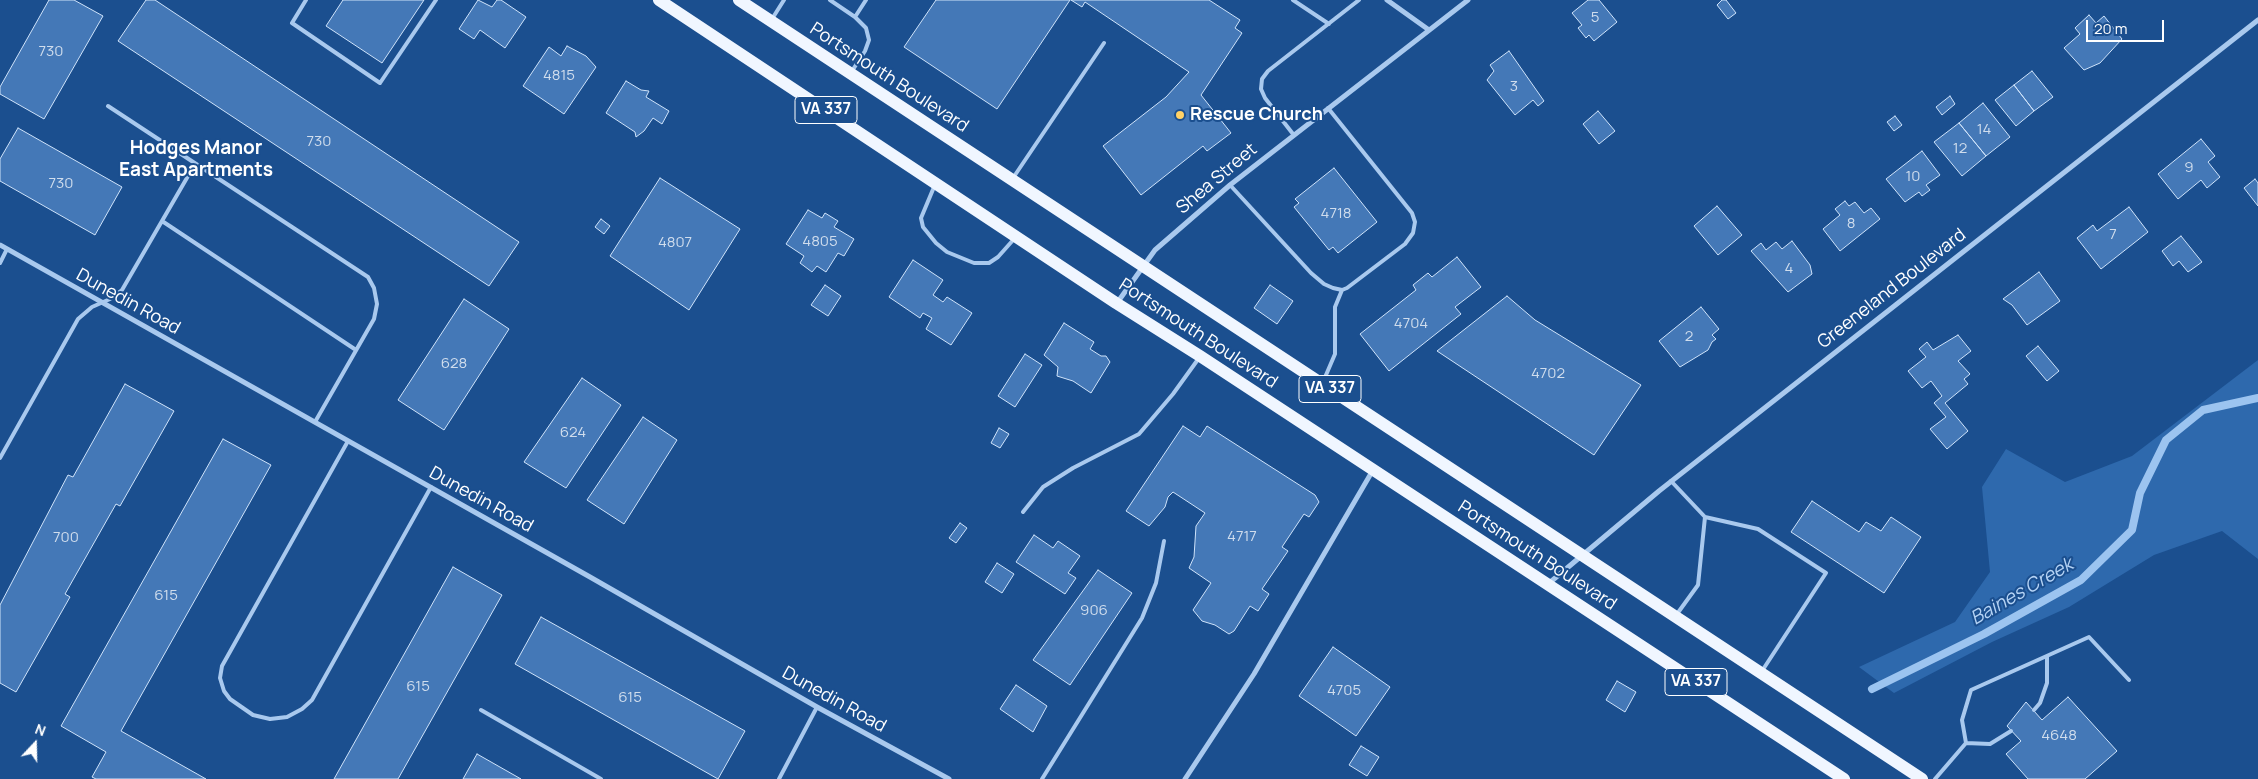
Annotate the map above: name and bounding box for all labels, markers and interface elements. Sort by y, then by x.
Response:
house number: 5 [1591,9,1599,27]
scale bar [2088,10,2166,42]
text: 20 m [2094,18,2127,39]
street label: Portsmouth Boulevard [806,19,972,137]
house number: 730 [39,43,63,61]
house number: 4815 [543,67,575,85]
house number: 3 [1510,78,1518,96]
road number: VA 337 [795,96,857,124]
place label: Rescue Church [1190,104,1323,126]
marker: Rescue Church [1174,109,1186,121]
house number: 14 [1977,121,1991,139]
house number: 730 [307,133,331,151]
district label: Hodges Manor East Apartments [119,138,273,182]
street label: Shea Street [1172,139,1262,219]
house number: 12 [1953,140,1967,158]
house number: 9 [2184,159,2194,177]
house number: 10 [1906,168,1920,186]
house number: 730 [49,175,73,193]
house number: 4718 [1321,205,1351,223]
house number: 8 [1847,215,1855,233]
street label: Greeneland Boulevard [1814,224,1970,354]
house number: 7 [2109,226,2117,244]
house number: 4805 [802,233,838,251]
house number: 4807 [658,234,692,252]
house number: 4 [1785,260,1793,278]
street label: Dunedin Road [72,264,184,340]
street label: Portsmouth Boulevard [1115,275,1281,393]
house number: 4704 [1394,315,1428,333]
house number: 2 [1685,328,1693,346]
house number: 628 [441,355,467,373]
house number: 4702 [1531,365,1565,383]
road number: VA 337 [1299,376,1361,402]
house number: 624 [560,424,586,442]
street label: Dunedin Road [425,462,537,538]
street label: Portsmouth Boulevard [1454,497,1620,615]
house number: 4717 [1227,528,1257,546]
house number: 700 [53,529,79,547]
water label: Baines Creek [1967,553,2077,631]
house number: 615 [154,587,178,605]
house number: 906 [1080,602,1108,620]
street label: Dunedin Road [778,662,890,738]
road number: VA 337 [1665,669,1727,696]
house number: 615 [406,678,430,696]
house number: 4705 [1327,682,1361,700]
house number: 615 [618,689,642,707]
north arrow [10,719,60,769]
text: N [32,719,49,740]
house number: 4648 [2041,727,2077,745]

